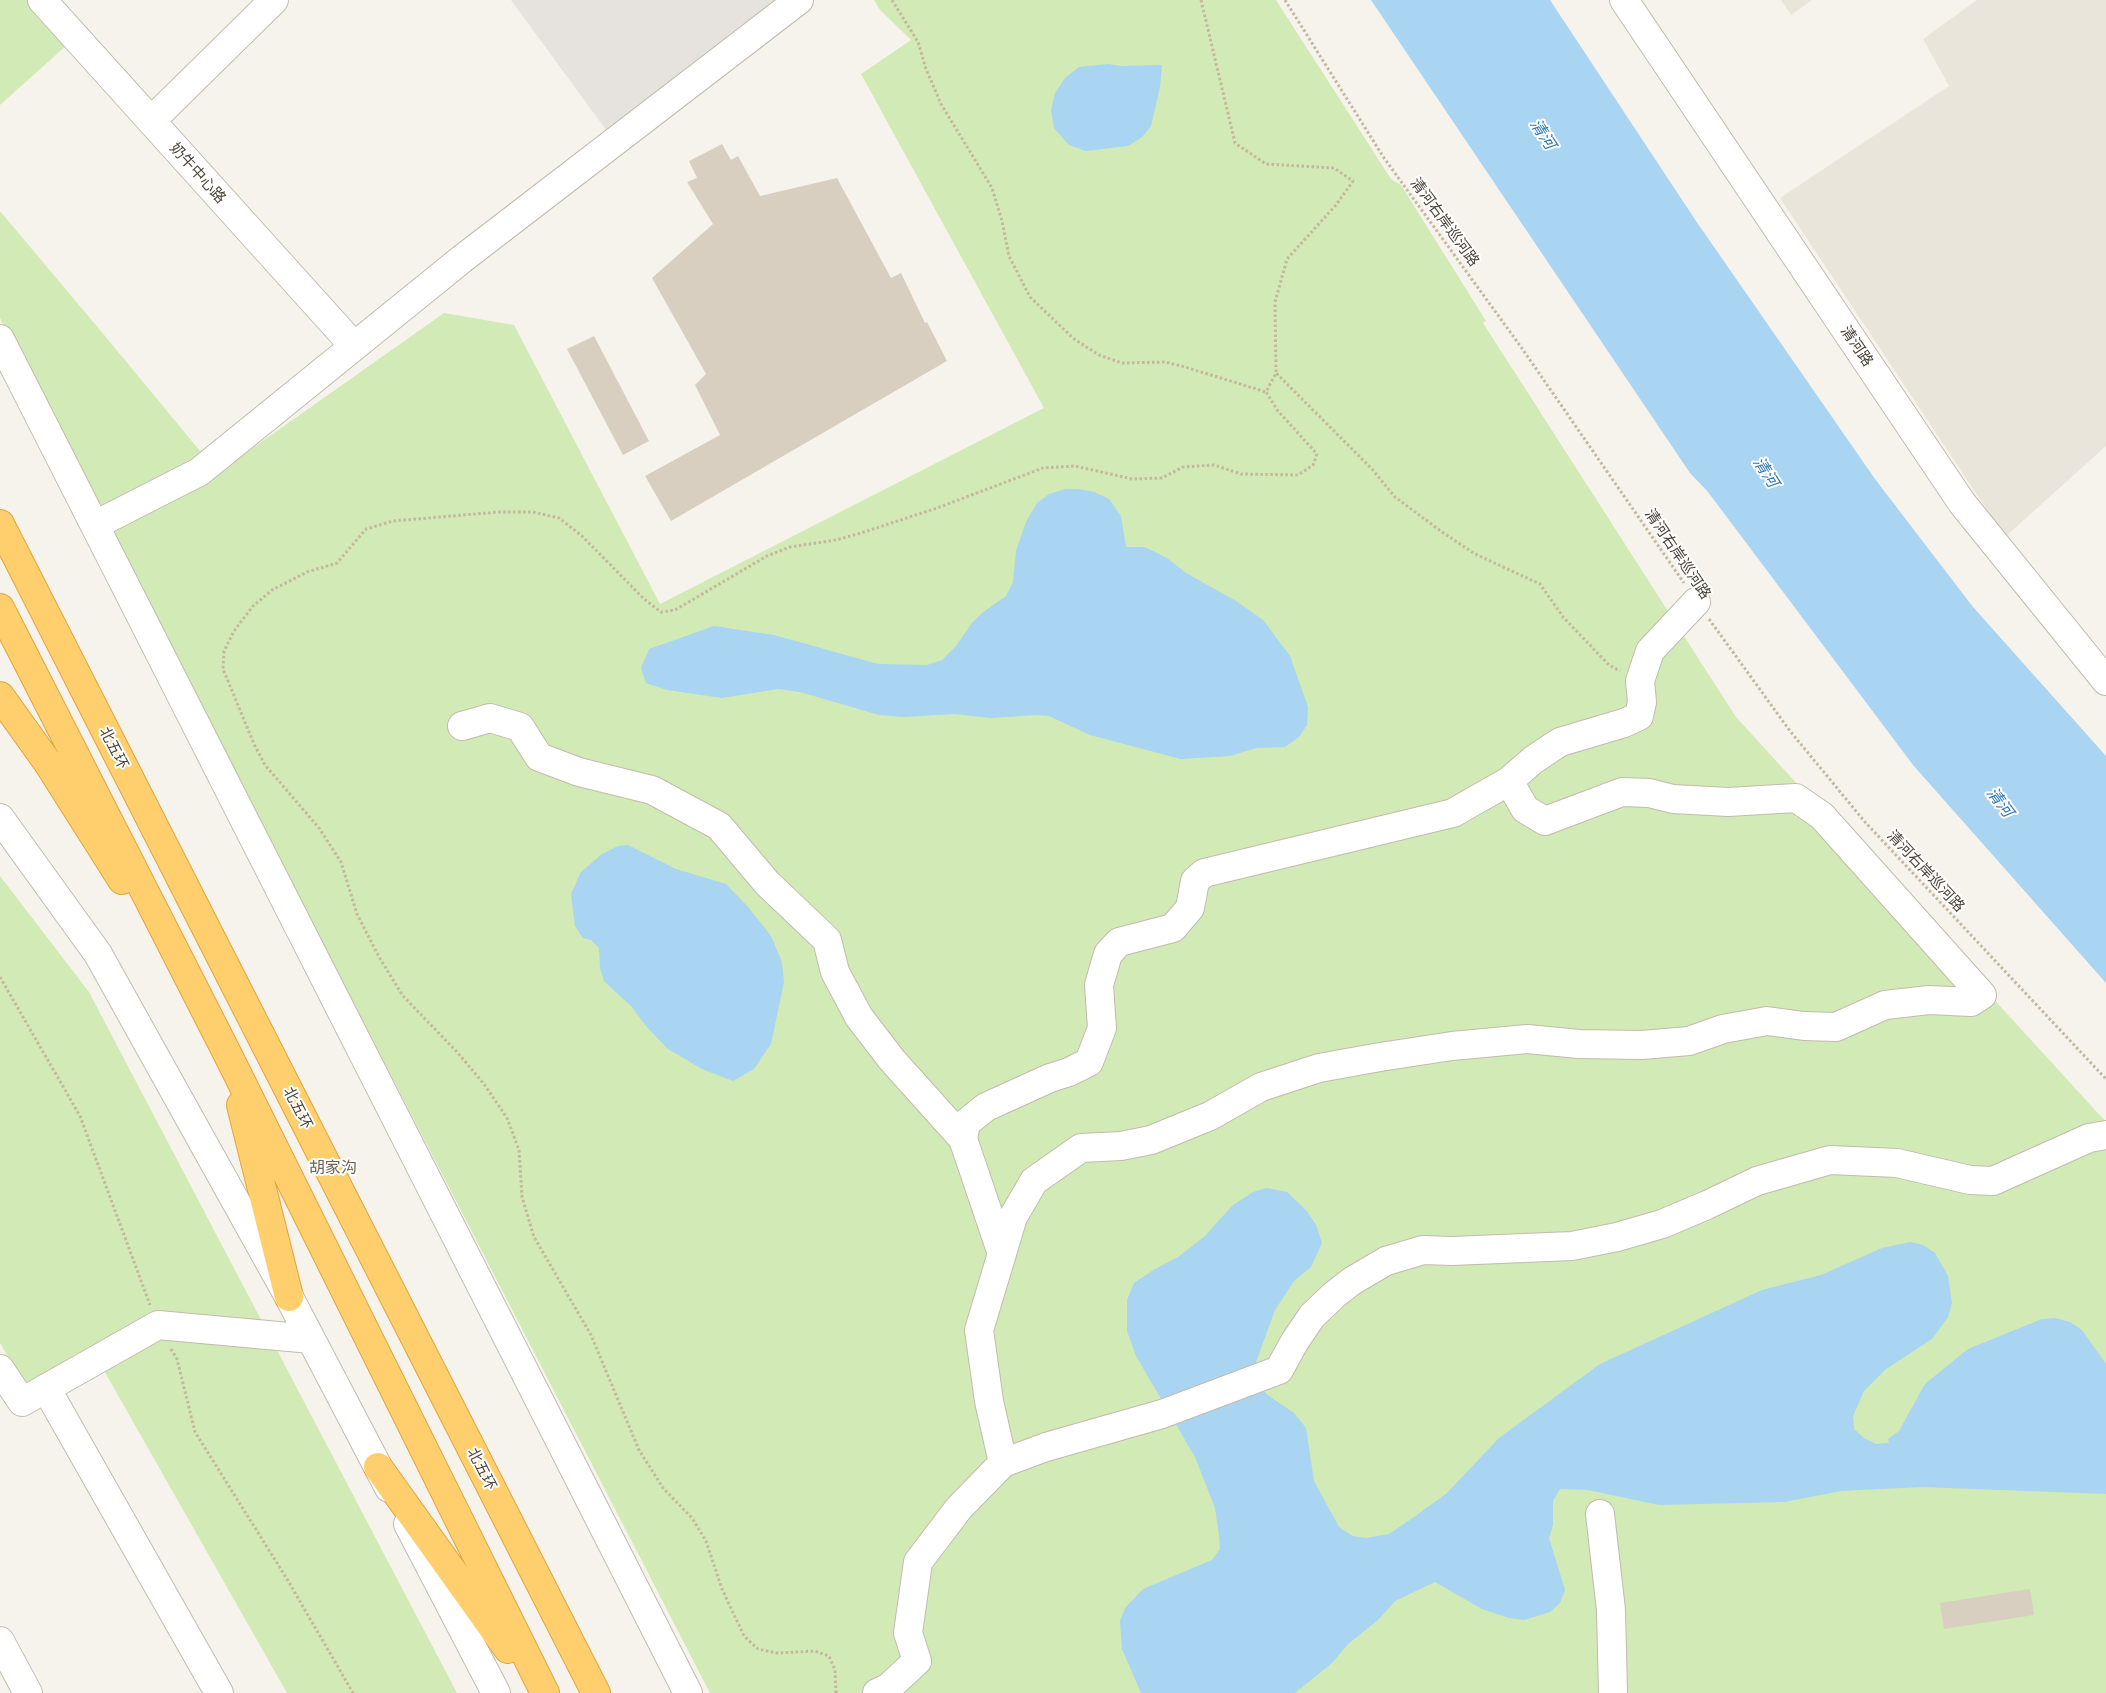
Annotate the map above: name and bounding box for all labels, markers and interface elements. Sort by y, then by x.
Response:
water label: 清河 [1526,115,1560,153]
street label: 奶牛中心路 [166,139,230,207]
street label: 清河右岸巡河路 [1407,174,1483,270]
street label: 清河路 [1837,322,1877,370]
water label: 清河 [1749,453,1783,491]
street label: 清河右岸巡河路 [1641,505,1715,603]
street label: 北五环 [96,724,132,772]
water label: 清河 [1983,783,2017,821]
street label: 清河右岸巡河路 [1884,826,1968,916]
street label: 北五环 [280,1084,316,1132]
district label: 胡家沟 [309,1158,357,1178]
street label: 北五环 [464,1445,500,1493]

